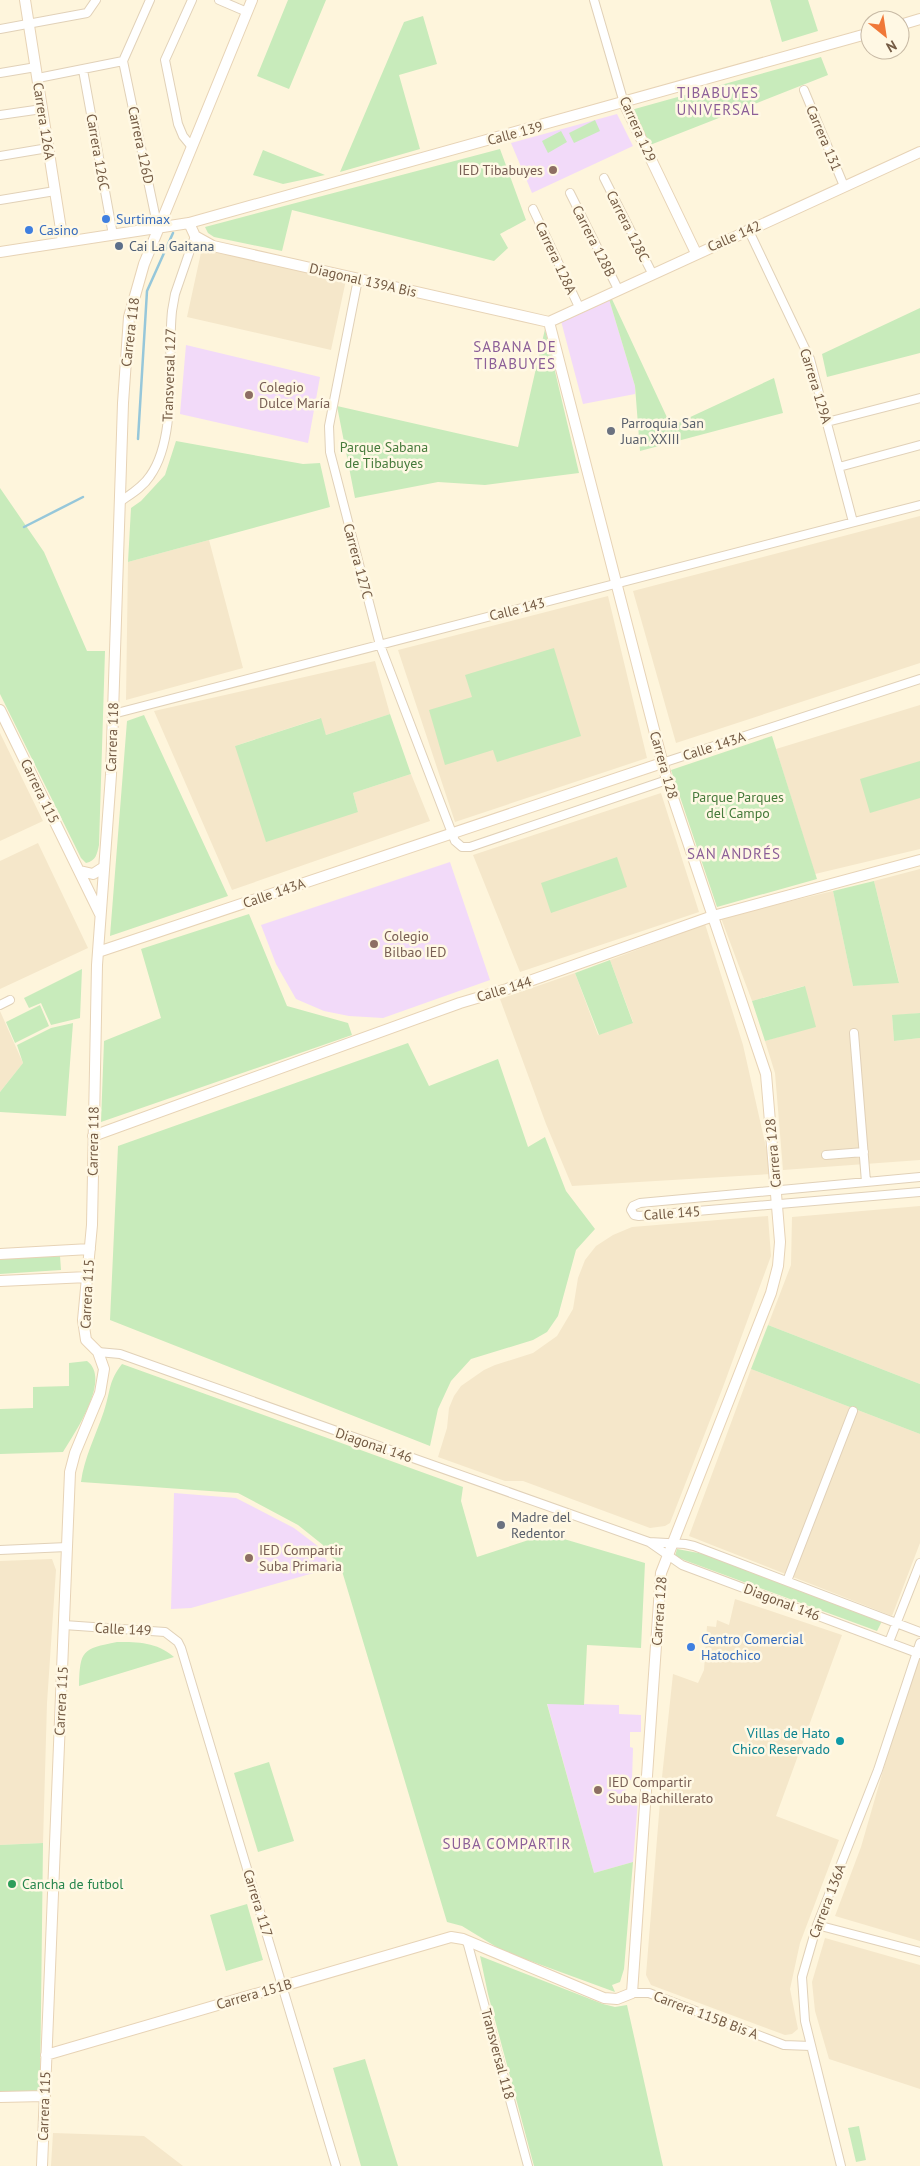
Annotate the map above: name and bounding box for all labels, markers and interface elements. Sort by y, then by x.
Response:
north arrow [860,10,910,60]
text: N [883,36,900,56]
street label: Carrera 126A [29,81,59,162]
district label: TIBABUYES UNIVERSAL [676,83,760,119]
street label: Carrera 129 [616,94,660,164]
street label: Carrera 131 [802,102,846,174]
street label: Carrera 126D [124,105,158,185]
street label: Carrera 126C [82,112,114,192]
street label: Calle 139 [485,117,545,149]
place label: IED Tibabuyes [458,161,543,179]
marker: IED Tibabuyes [547,164,559,176]
street label: Carrera 128C [602,187,654,265]
street label: Carrera 128B [568,202,620,280]
place label: Surtimax [116,210,170,228]
marker: Surtimax [100,213,112,225]
street label: Calle 142 [704,216,764,256]
street label: Carrera 128A [531,219,581,298]
place label: Casino [39,221,79,239]
marker: Casino [23,224,35,236]
place label: Cai La Gaitana [129,237,214,255]
marker: Cai La Gaitana [113,240,125,252]
street label: Diagonal 139A Bis [308,259,418,301]
street label: Carrera 118 [117,296,143,368]
street label: Transversal 127 [158,328,180,422]
district label: SABANA DE TIBABUYES [473,337,557,373]
street label: Carrera 129A [796,346,836,427]
place label: Colegio Dulce María [259,378,330,412]
marker: Colegio Dulce María [243,389,255,401]
place label: Parroquia San Juan XXIII [620,414,704,448]
marker: Parroquia San Juan XXIII [605,425,617,437]
park label: Parque Sabana de Tibabuyes [340,438,428,472]
street label: Carrera 127C [339,521,377,601]
street label: Calle 143 [487,593,547,625]
street label: Carrera 118 [102,702,122,772]
street label: Calle 143A [680,727,748,765]
street label: Carrera 128 [646,729,682,801]
street label: Carrera 115 [17,756,63,826]
park label: Parque Parques del Campo [692,788,784,822]
district label: SAN ANDRÉS [687,844,781,863]
street label: Calle 143A [240,874,308,912]
place label: Colegio Bilbao IED [384,927,447,961]
marker: Colegio Bilbao IED [368,938,380,950]
street label: Calle 144 [474,972,534,1006]
street label: Carrera 118 [83,1106,103,1176]
street label: Carrera 128 [761,1118,785,1188]
street label: Calle 145 [643,1202,701,1224]
street label: Carrera 115 [76,1259,98,1329]
street label: Diagonal 146 [333,1423,415,1467]
place label: Madre del Redentor [511,1508,571,1542]
marker: Madre del Redentor [495,1519,507,1531]
place label: IED Compartir Suba Primaria [259,1541,343,1575]
marker: IED Compartir Suba Primaria [243,1552,255,1564]
street label: Carrera 128 [648,1576,670,1646]
street label: Diagonal 146 [741,1579,823,1625]
street label: Calle 149 [94,1619,152,1639]
place label: Centro Comercial Hatochico [701,1630,803,1664]
marker: Centro Comercial Hatochico [685,1641,697,1653]
street label: Carrera 115 [50,1666,72,1736]
place label: Villas de Hato Chico Reservado [732,1724,830,1758]
marker: Villas de Hato Chico Reservado [834,1735,846,1747]
place label: IED Compartir Suba Bachillerato [608,1773,713,1807]
marker: IED Compartir Suba Bachillerato [592,1784,604,1796]
district label: SUBA COMPARTIR [443,1834,571,1853]
street label: Carrera 136A [805,1861,850,1941]
street label: Carrera 117 [239,1867,277,1939]
place label: Cancha de futbol [22,1875,123,1893]
marker: Cancha de futbol [6,1878,18,1890]
street label: Carrera 151B [214,1975,294,2013]
street label: Carrera 115B Bis A [651,1987,762,2044]
street label: Transversal 118 [477,2006,519,2102]
street label: Carrera 115 [34,2071,54,2141]

